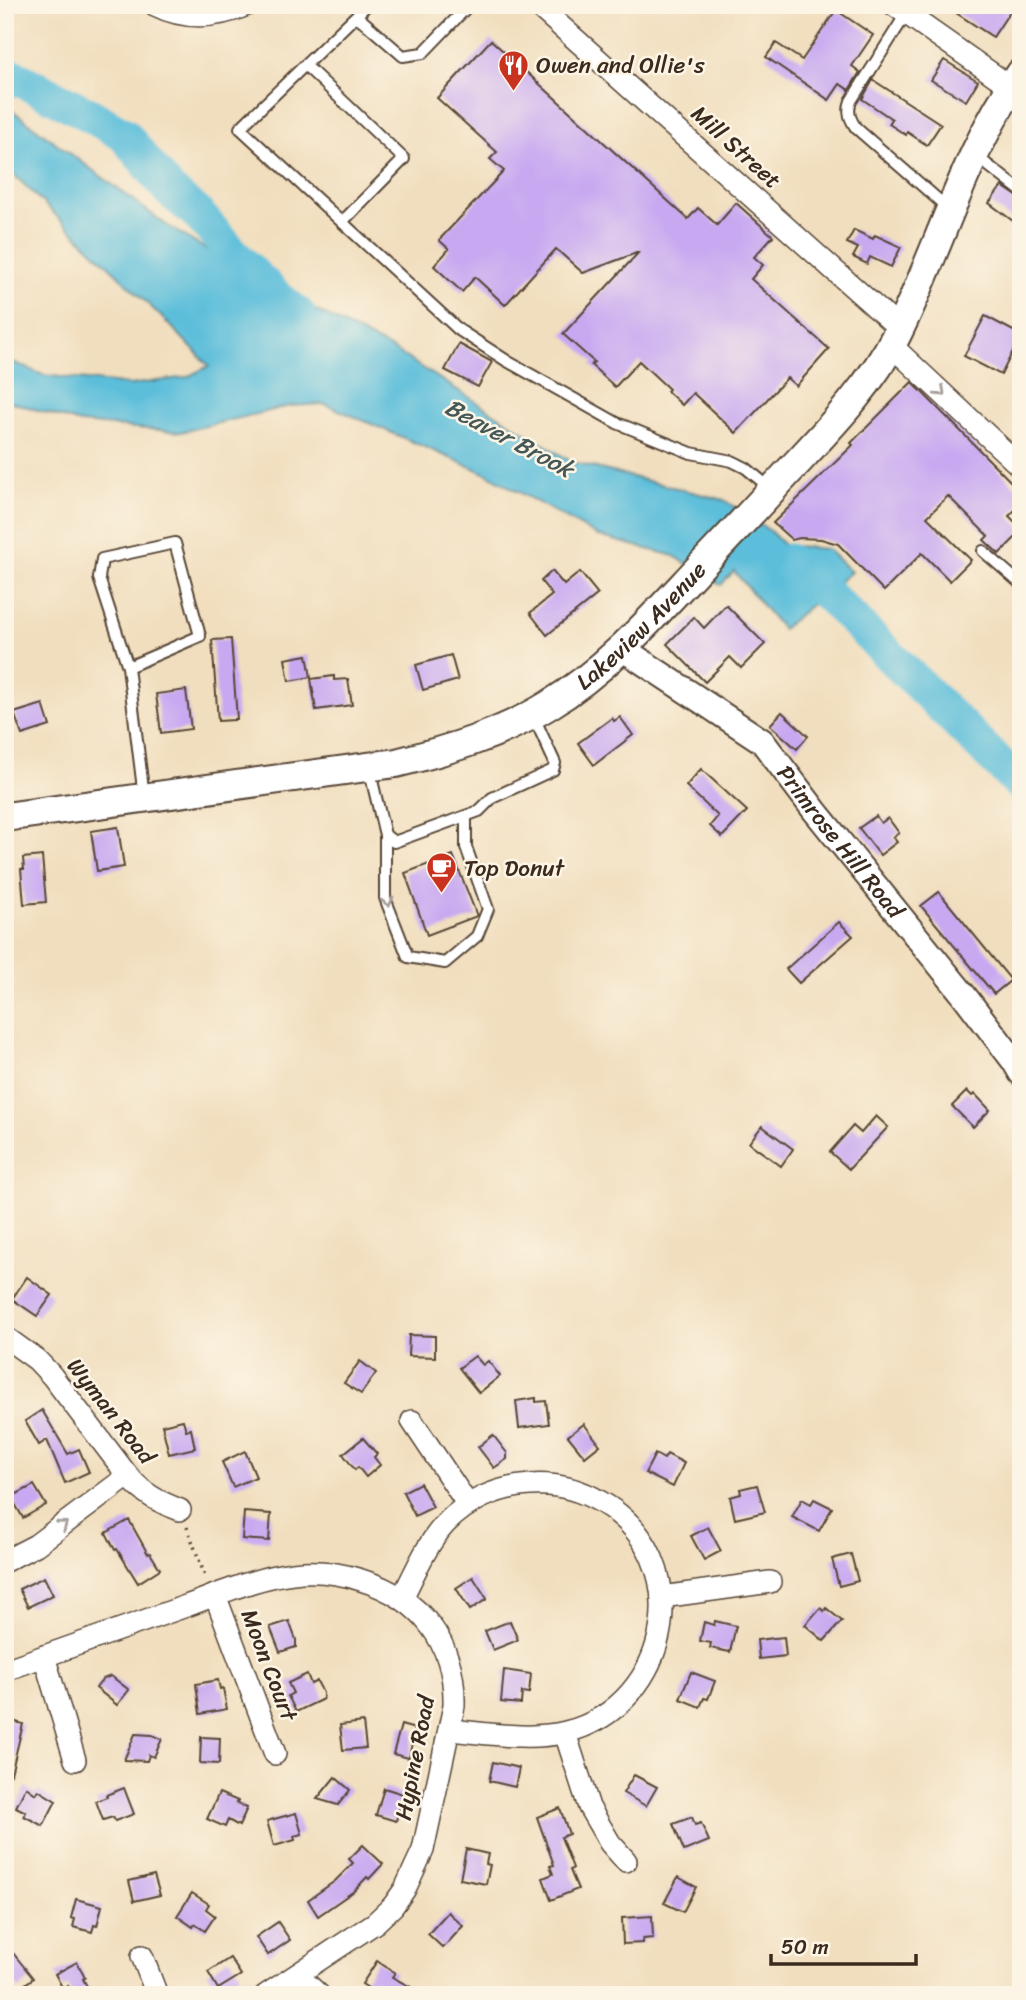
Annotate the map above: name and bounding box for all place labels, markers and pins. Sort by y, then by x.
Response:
place label: Owen and Ollie's [536,45,705,86]
restaurant icon: Owen and Ollie's [496,48,530,92]
place label: Top Donut [464,848,566,889]
cafe icon: Top Donut [424,851,458,895]

